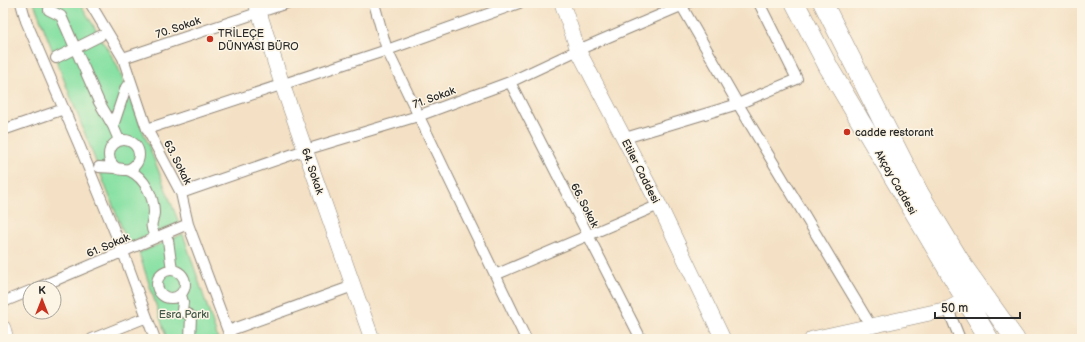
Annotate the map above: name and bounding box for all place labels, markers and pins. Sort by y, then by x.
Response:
place label: TRİLEÇE DÜNYASI BÜRO [218,27,299,53]
marker: TRİLEÇE DÜNYASI BÜRO [205,34,215,44]
place label: cadde restorant [855,126,934,139]
marker: cadde restorant [842,127,852,137]

